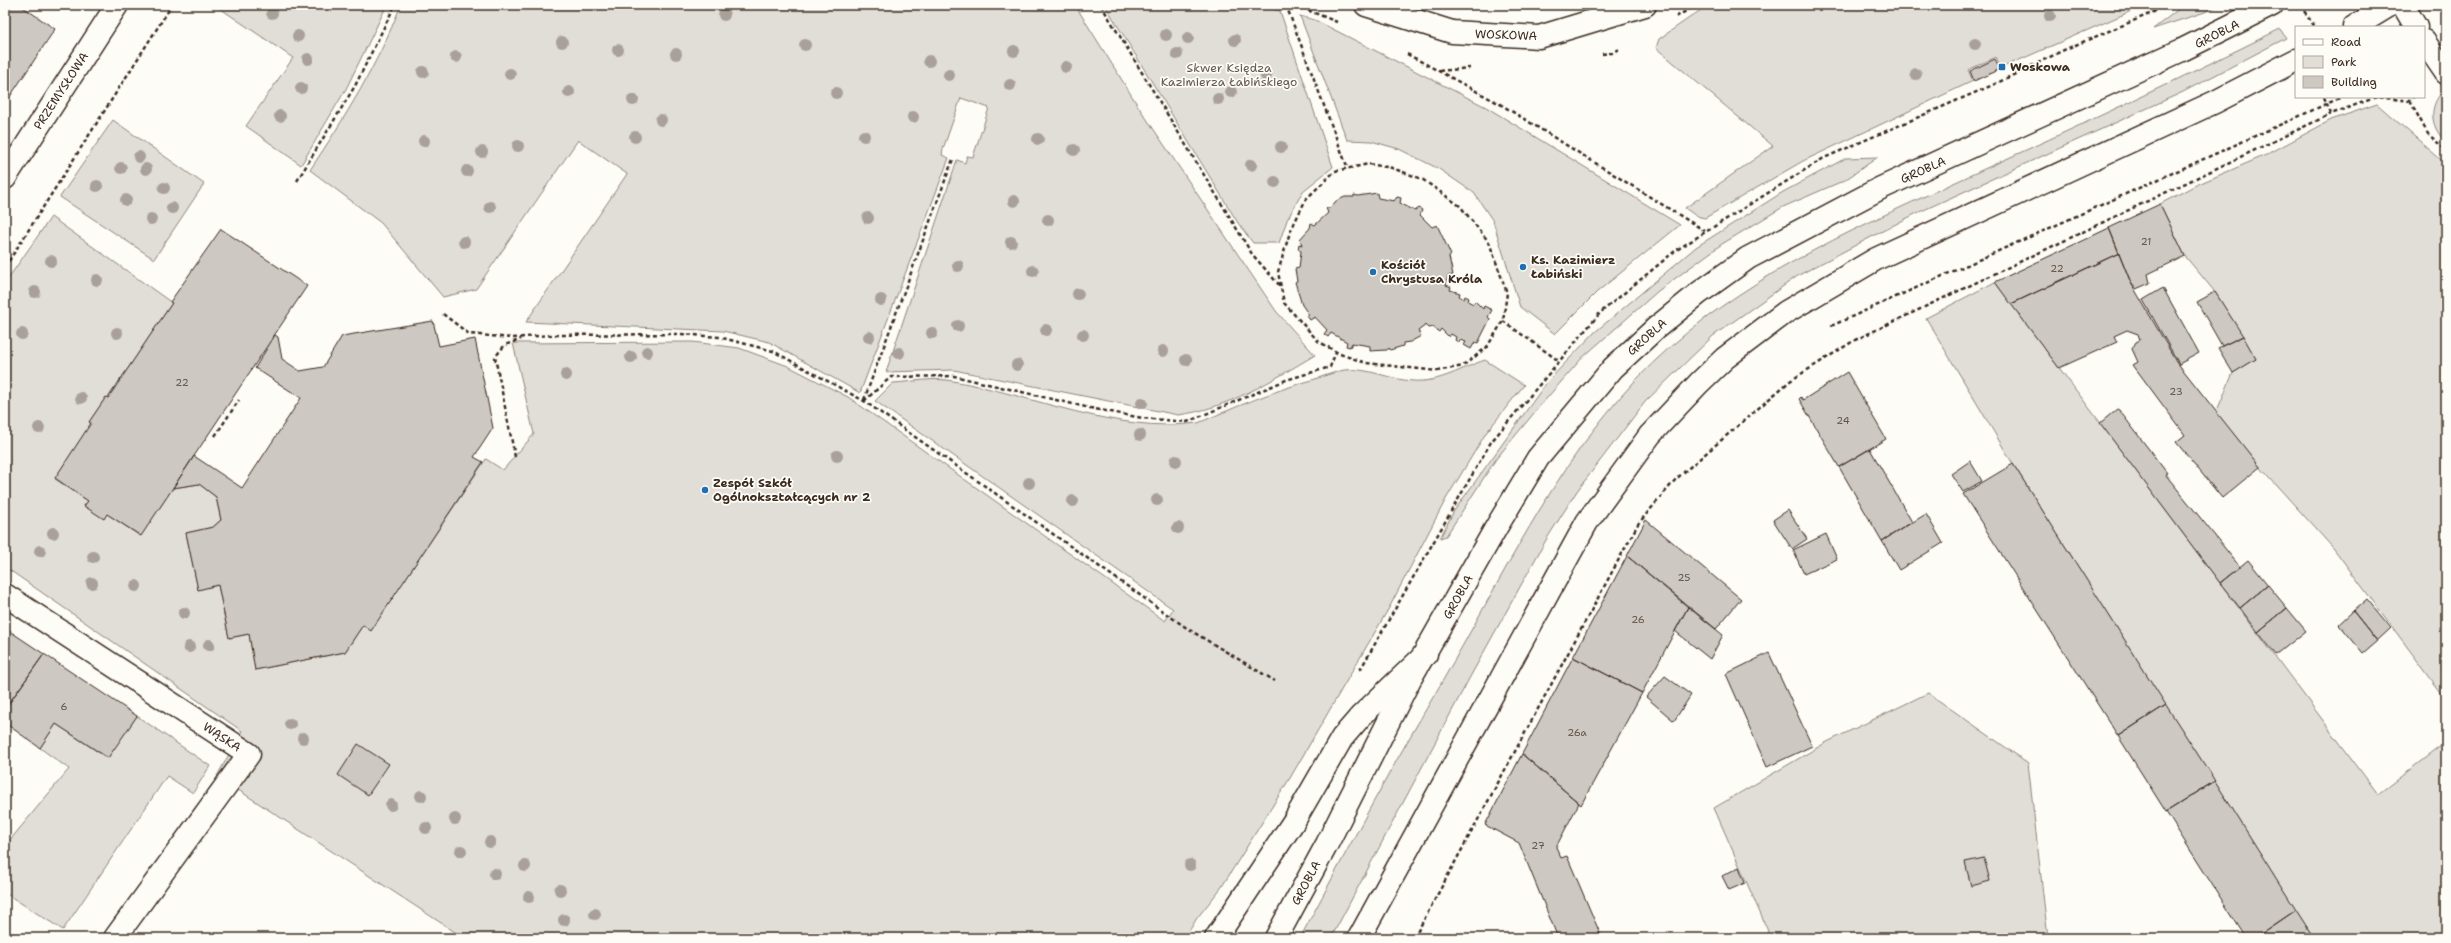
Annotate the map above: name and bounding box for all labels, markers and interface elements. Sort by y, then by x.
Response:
street label: GROBLA [2192,16,2242,52]
street label: WOSKOWA [1475,26,1538,44]
legend [2295,26,2425,98]
text: Road [2331,34,2362,50]
street label: PRZEMYSŁOWA [30,49,92,133]
text: Park [2331,54,2357,70]
place label: Woskowa [2010,59,2071,75]
park label: Skwer Księdza Kazimierza Łabińskiego [1161,60,1297,90]
marker: Woskowa [1997,62,2007,72]
text: Building [2331,74,2377,90]
street label: GROBLA [1898,153,1948,187]
house number: 21 [2141,235,2151,248]
place label: Ks. Kazimierz Łabiński [1530,252,1616,282]
place label: Kościół Chrystusa Króla [1381,257,1483,287]
marker: Ks. Kazimierz Łabiński [1518,262,1528,272]
house number: 22 [2050,262,2064,275]
marker: Kościół Chrystusa Króla [1368,267,1378,277]
street label: GROBLA [1624,315,1670,359]
house number: 22 [175,376,189,389]
house number: 23 [2169,385,2183,398]
house number: 24 [1836,414,1850,427]
place label: Zespół Szkół Ogólnokształcących nr 2 [713,475,871,505]
marker: Zespół Szkół Ogólnokształcących nr 2 [700,485,710,495]
house number: 25 [1678,571,1690,584]
street label: GROBLA [1439,572,1477,622]
house number: 26 [1631,613,1645,626]
house number: 6 [61,700,68,713]
street label: WĄSKA [200,719,244,755]
house number: 26a [1567,726,1588,739]
house number: 27 [1531,839,1545,852]
street label: GROBLA [1288,858,1324,908]

